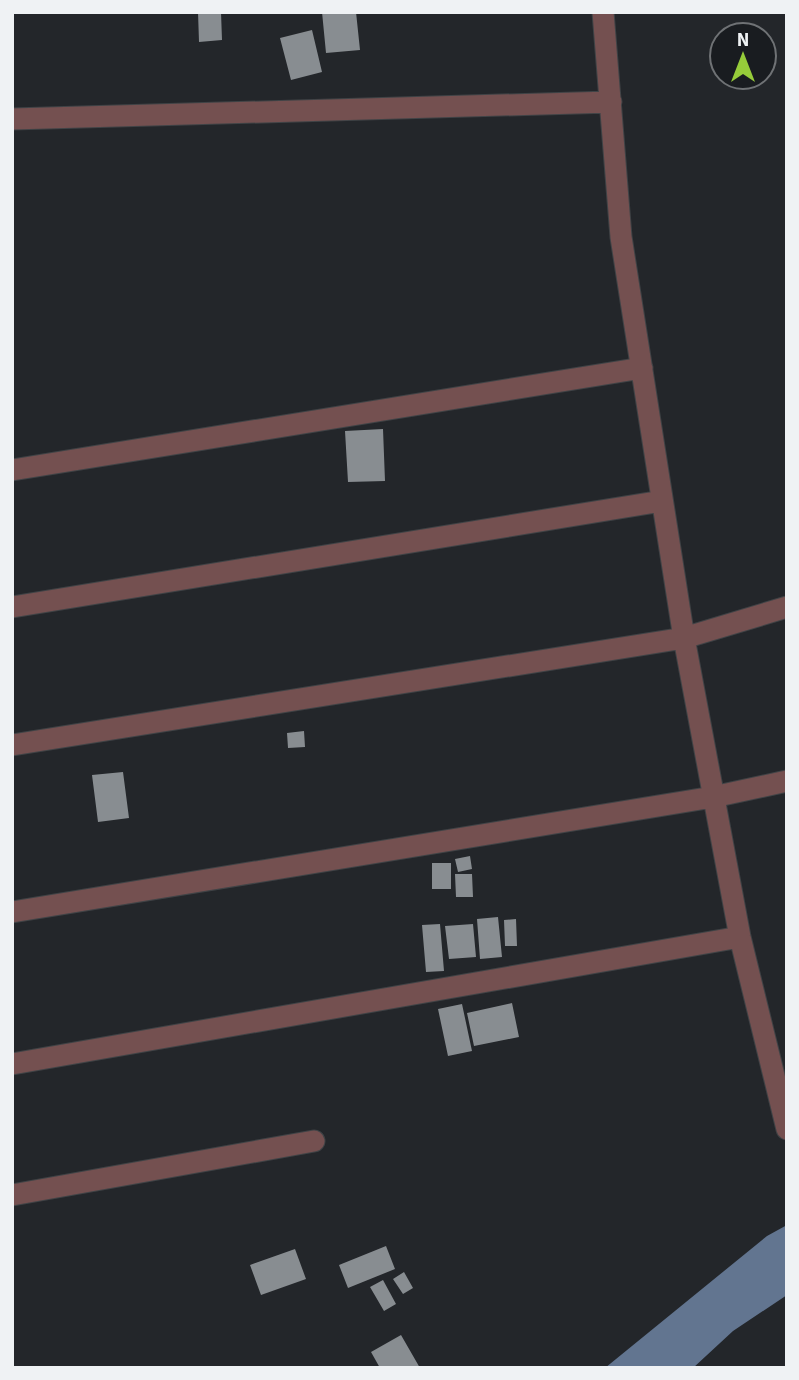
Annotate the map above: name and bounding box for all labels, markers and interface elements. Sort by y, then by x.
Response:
north arrow [708,21,778,91]
text: N [737,27,749,54]

